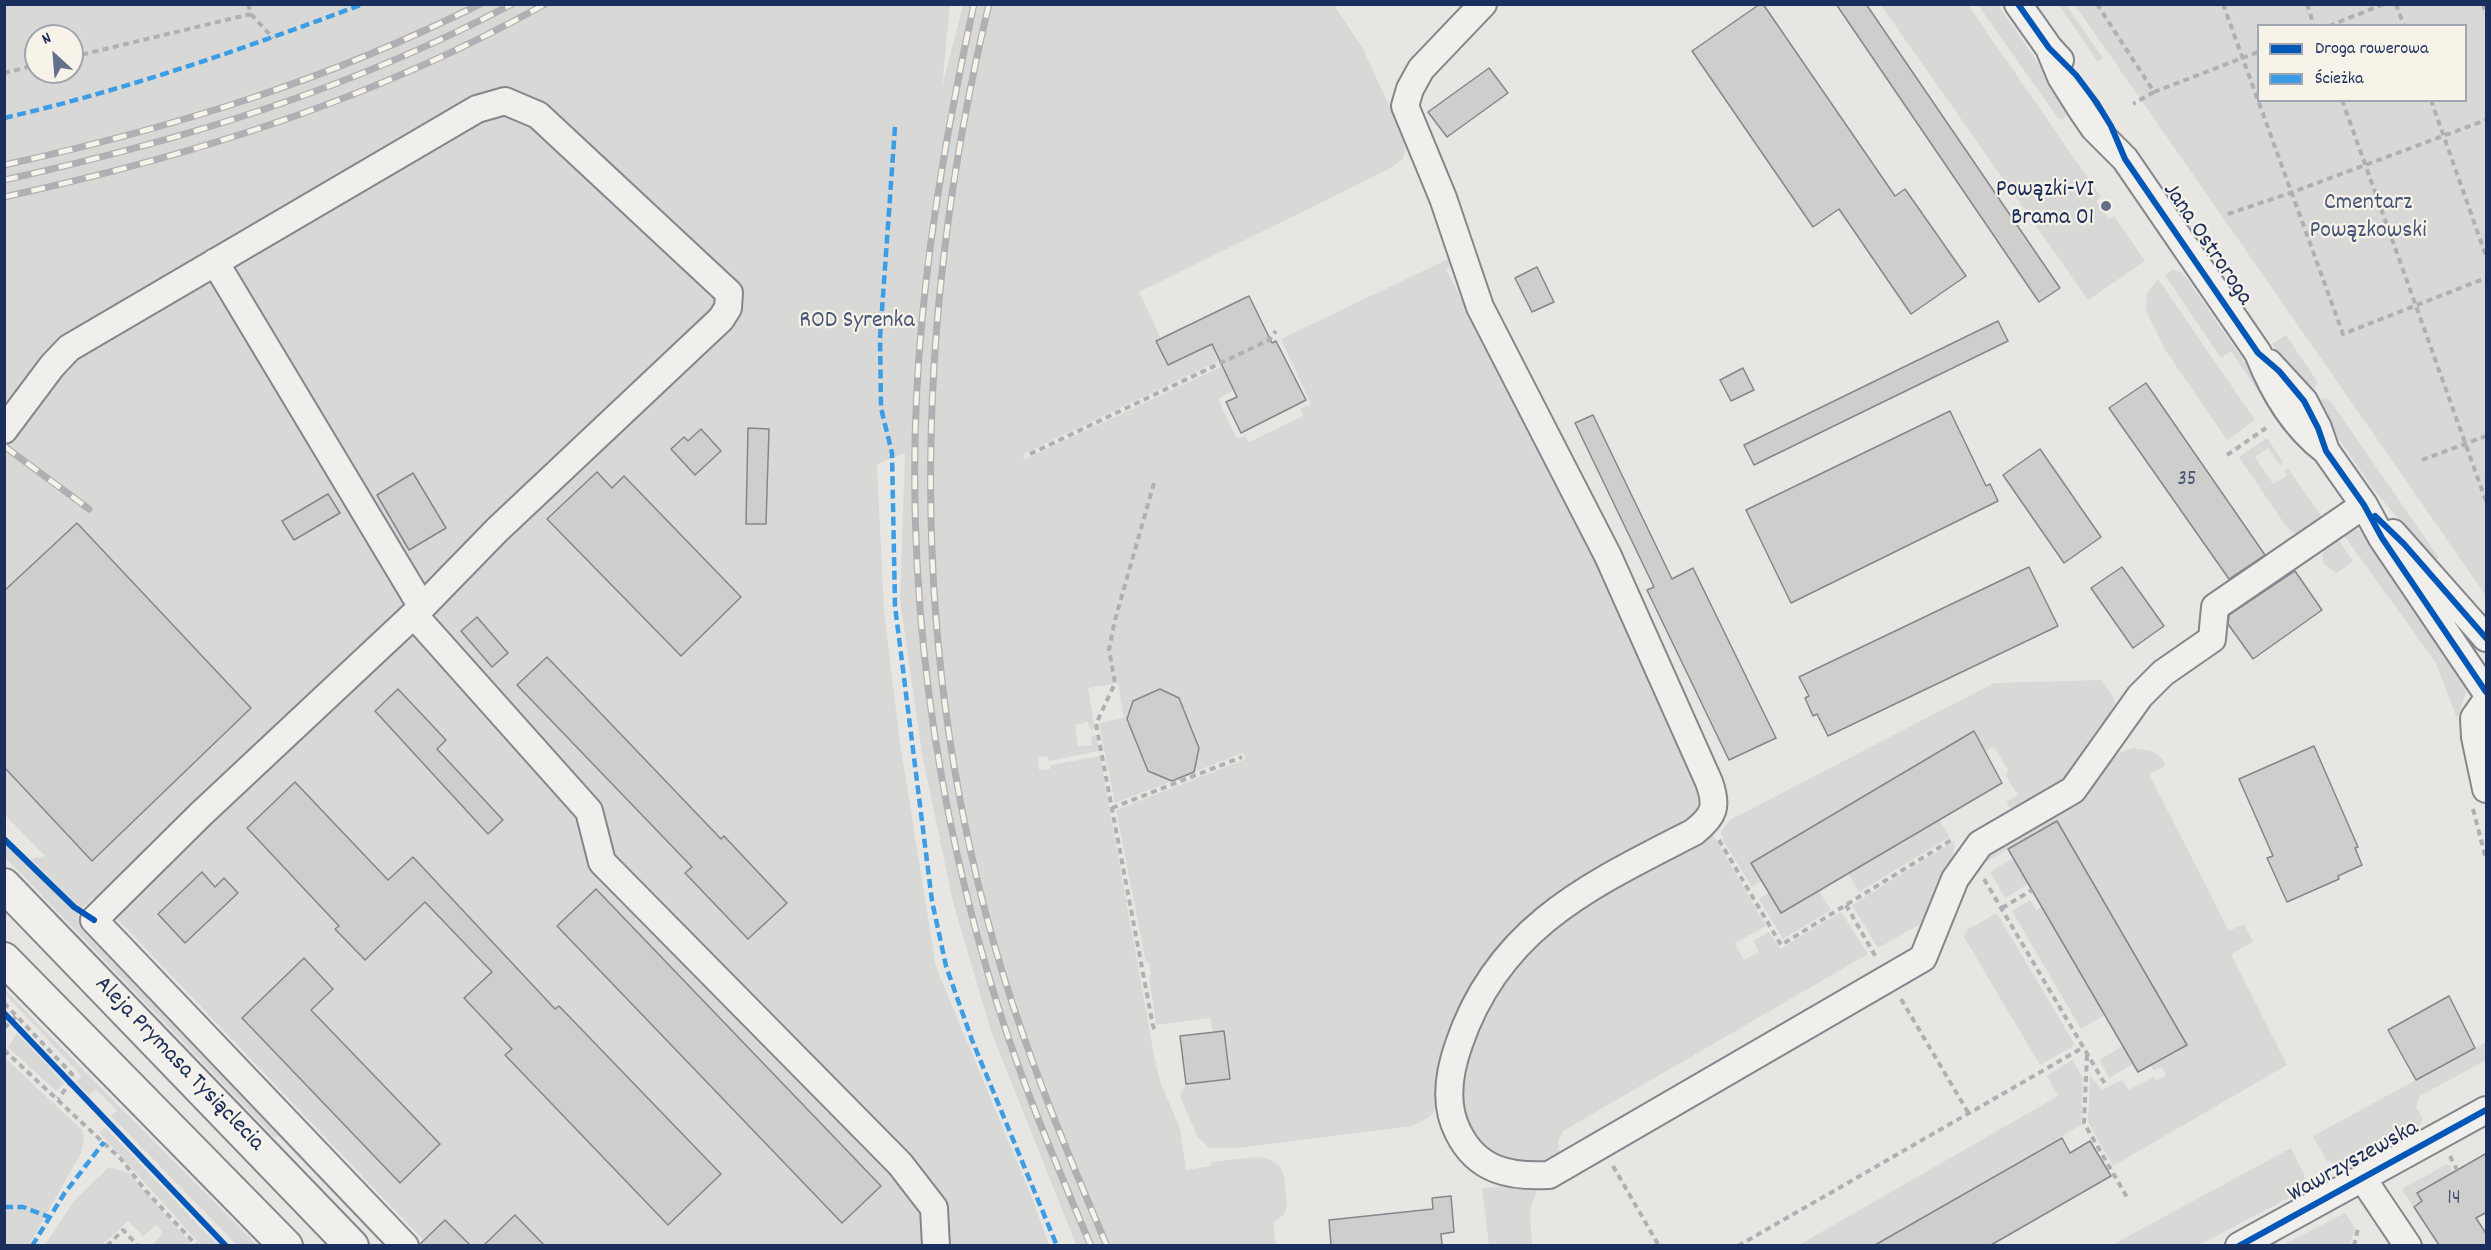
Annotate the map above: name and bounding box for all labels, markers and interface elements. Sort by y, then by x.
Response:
north arrow [24,24,84,84]
legend [2257,24,2467,102]
text: N [38,27,55,51]
text: Droga rowerowa [2315,37,2428,62]
text: Ścieżka [2315,67,2364,92]
place label: Powązki-VI Brama 01 [1996,178,2094,234]
street label: Jana Ostroroga [2154,178,2258,312]
park label: Cmentarz Powązkowski [2309,191,2427,247]
marker: Powązki-VI Brama 01 [2099,199,2113,213]
park label: ROD Syrenka [799,309,915,337]
house number: 35 [2177,468,2197,494]
street label: Aleja Prymasa Tysiąclecia [87,971,269,1159]
street label: Wawrzyszewska [2284,1115,2424,1211]
house number: 14 [2447,1187,2461,1213]

